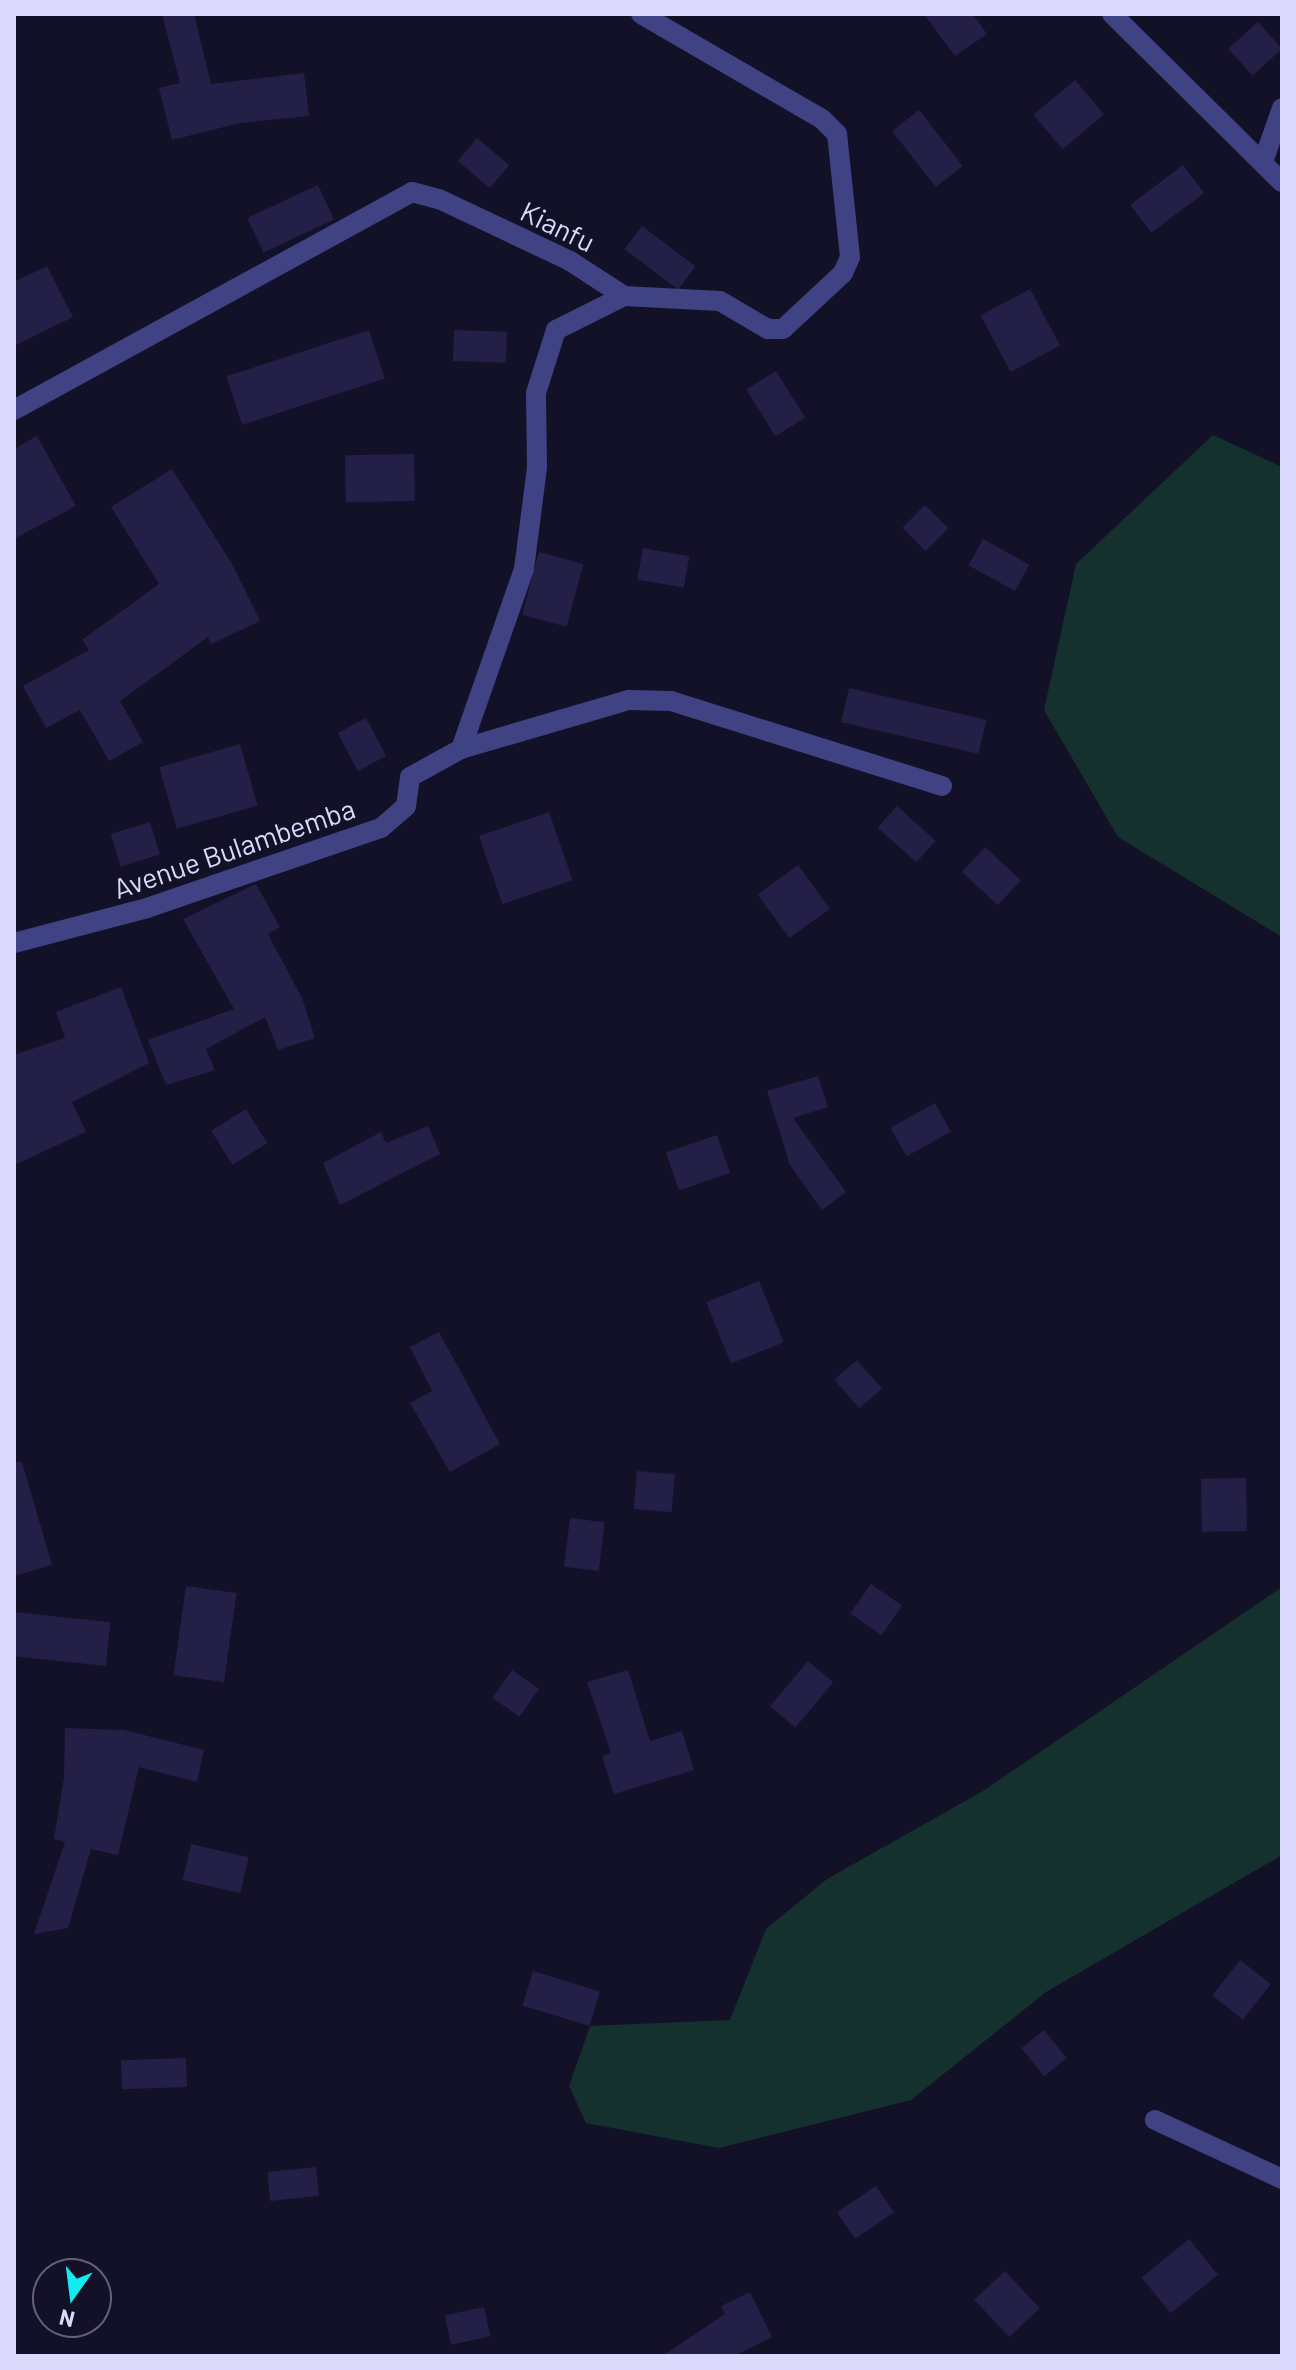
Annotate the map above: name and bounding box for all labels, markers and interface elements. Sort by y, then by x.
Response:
street label: Kianfu [515,194,601,258]
street label: Avenue Bulambemba [109,791,359,905]
north arrow [32,2258,112,2338]
text: N [56,2305,77,2334]

